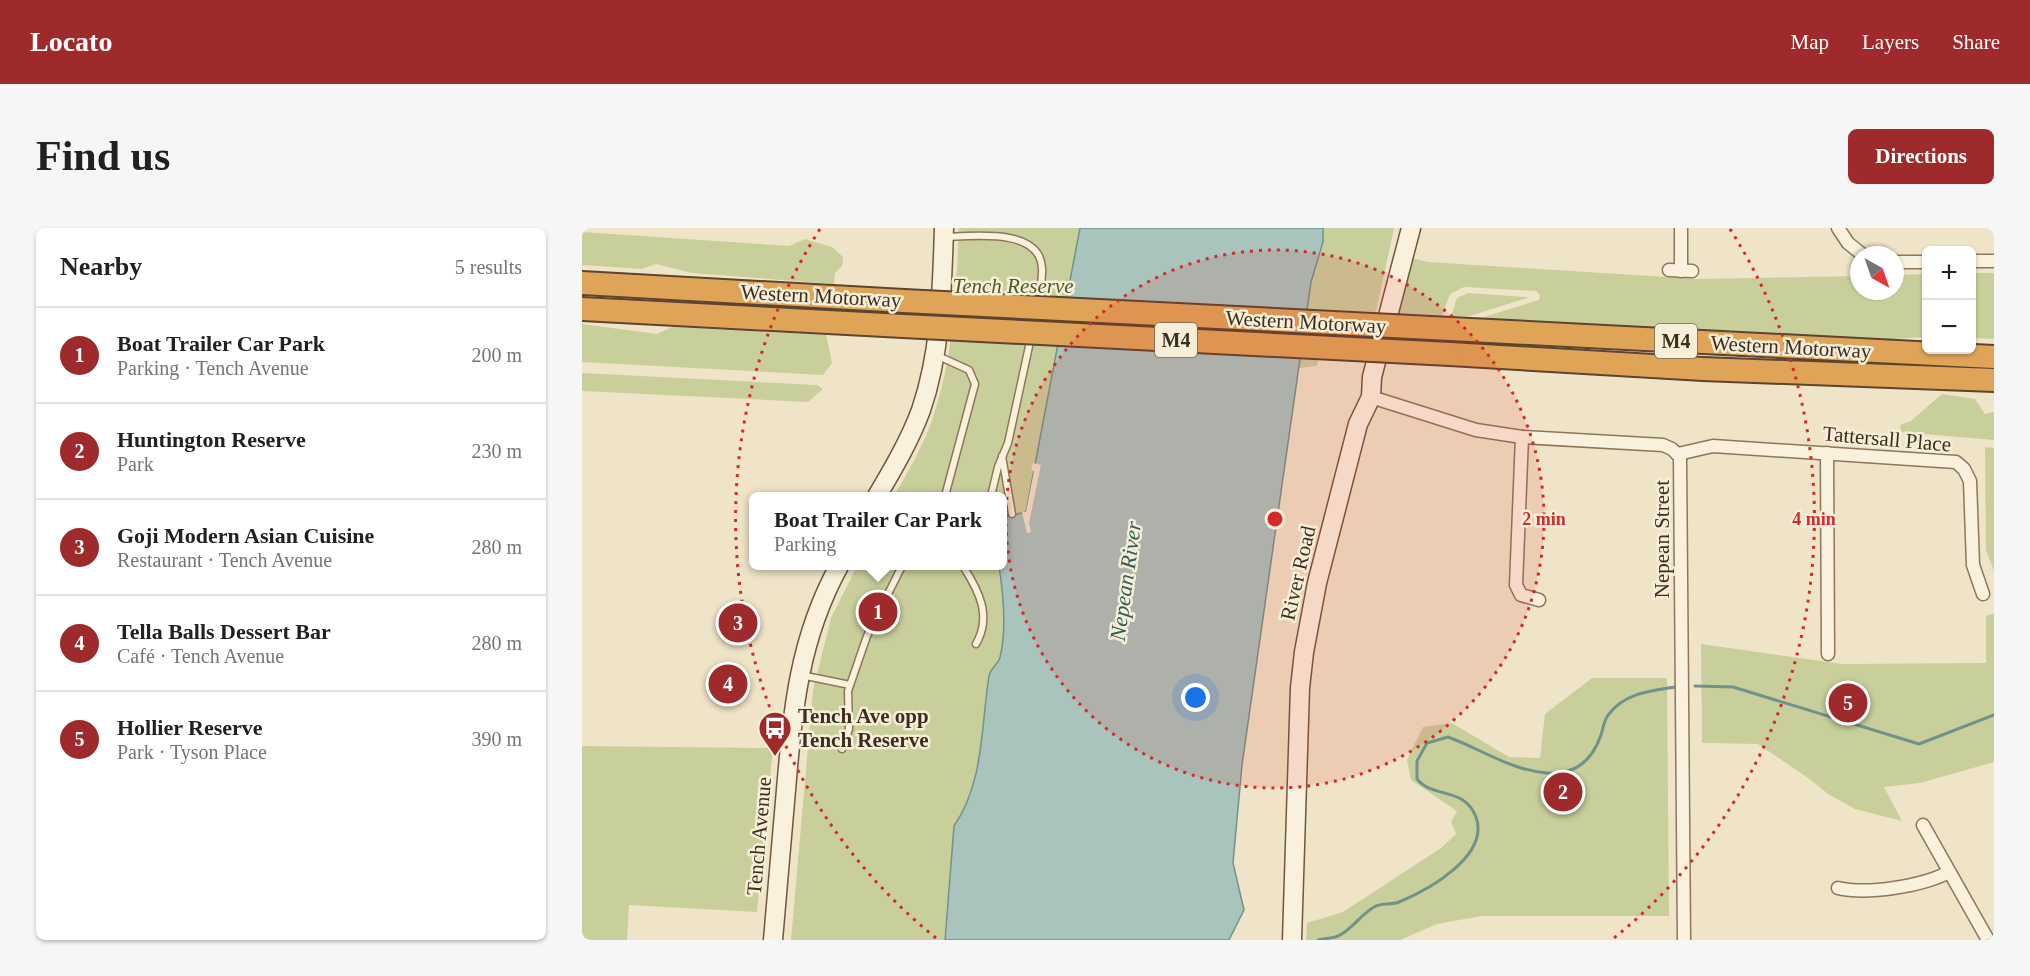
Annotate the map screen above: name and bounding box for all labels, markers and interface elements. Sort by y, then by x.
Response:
text: Locato [30,26,112,57]
text: Map [1791,30,1829,54]
text: Layers [1862,30,1919,54]
text: Share [1952,30,2000,54]
button: Directions [1848,129,1994,184]
text: Find us [36,133,170,179]
north arrow [1850,246,1904,300]
map controls [1922,246,1976,354]
button: + [1922,246,1976,300]
text: Nearby [60,252,142,281]
text: 5 results [455,256,522,278]
park label: Tench Reserve [952,274,1074,298]
street label: Western Motorway [740,280,903,312]
button: − [1922,300,1976,354]
street label: Western Motorway [1225,306,1388,338]
road number: M4 [1155,323,1197,357]
road number: M4 [1655,324,1697,358]
text: Boat Trailer Car Park [117,331,325,356]
street label: Western Motorway [1710,331,1873,363]
text: 1 [75,344,85,366]
text: 200 m [471,344,522,366]
text: Parking · Tench Avenue [117,357,309,379]
street label: Tattersall Place [1822,421,1952,457]
text: Huntington Reserve [117,427,306,452]
text: 2 [75,440,85,462]
text: 230 m [471,440,522,462]
text: Park [117,453,154,475]
street label: Nepean Street [1650,480,1674,598]
popup [749,492,1007,570]
text: Boat Trailer Car Park [774,507,982,532]
centre of rings [1265,509,1285,529]
text: 2 min [1522,509,1566,529]
text: 4 min [1792,509,1836,529]
water label: Nepean River [1105,519,1146,643]
text: Goji Modern Asian Cuisine [117,523,374,548]
street label: River Road [1275,523,1321,623]
text: Parking [774,533,836,555]
text: 3 [75,536,85,558]
text: 280 m [471,536,522,558]
text: Restaurant · Tench Avenue [117,549,332,571]
pin: 1 [858,590,898,634]
pin: 3 [718,600,758,646]
text: Tella Balls Dessert Bar [117,619,331,644]
text: 4 [75,632,85,654]
text: 280 m [471,632,522,654]
text: Café · Tench Avenue [117,645,284,667]
pin: 4 [708,662,748,706]
pin: 5 [1828,680,1868,726]
your location [1181,683,1210,712]
place label: Tench Ave opp Tench Reserve [798,704,929,752]
bus stop icon: Tench Ave opp Tench Reserve [757,710,793,757]
text: Hollier Reserve [117,715,263,740]
text: 5 [75,728,85,750]
text: 390 m [471,728,522,750]
text: Park · Tyson Place [117,741,267,763]
pin: 2 [1544,770,1582,814]
street label: Tench Avenue [742,776,776,896]

